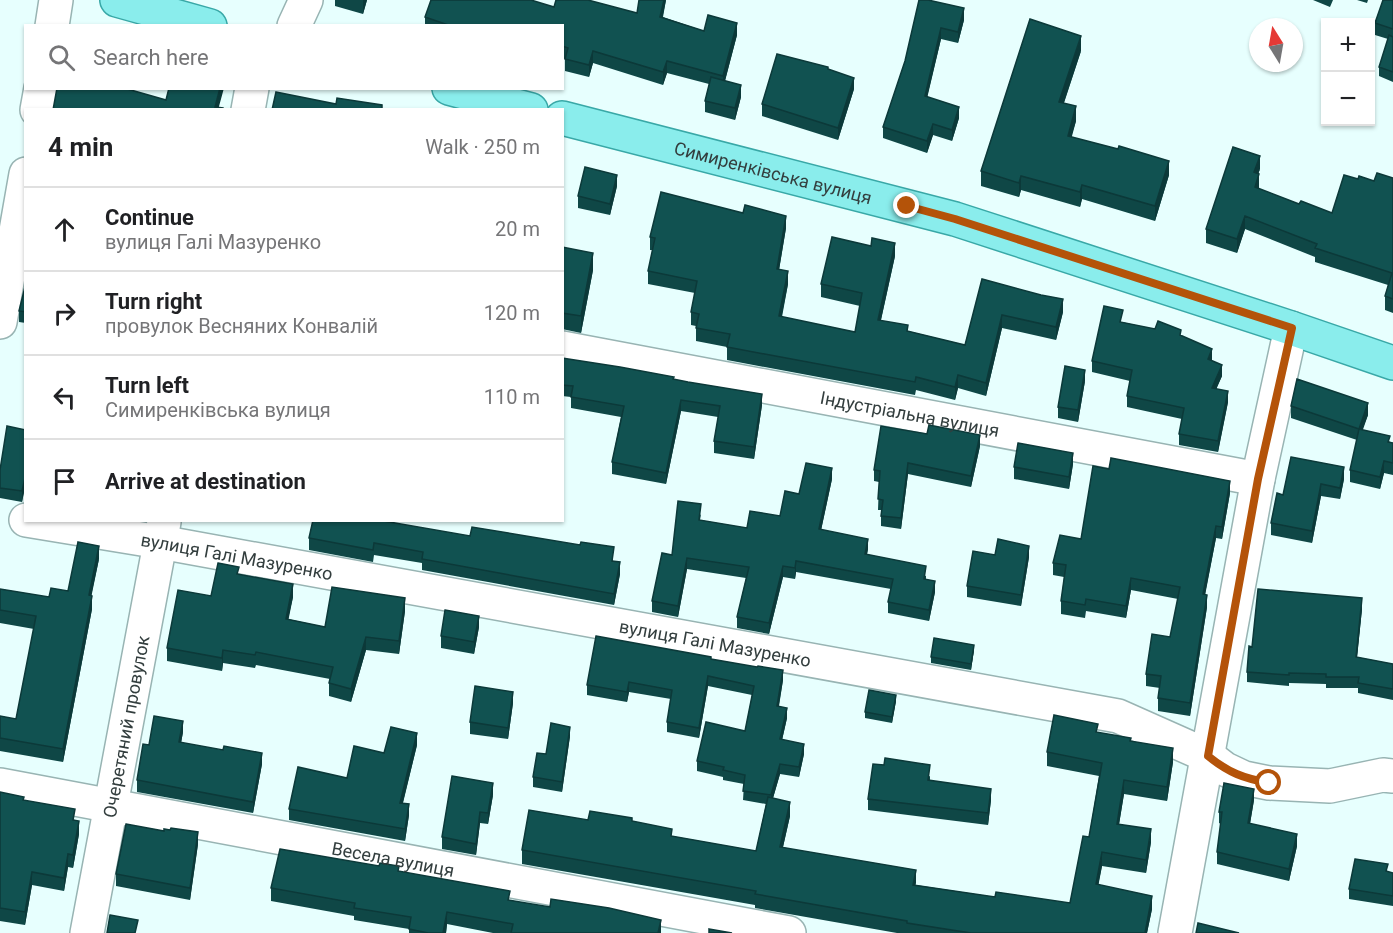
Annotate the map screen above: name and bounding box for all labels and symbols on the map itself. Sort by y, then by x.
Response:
north arrow [1249,18,1303,72]
street label: Симиренківська вулиця [672,137,874,208]
route end [893,192,919,218]
street label: Індустріальна вулиця [819,386,1001,441]
street label: вулиця Галі Мазуренко [139,529,335,584]
street label: вулиця Галі Мазуренко [618,615,813,671]
street label: Очеретяний провулок [98,633,153,819]
route start [1255,769,1281,795]
street label: Весела вулиця [330,837,456,881]

